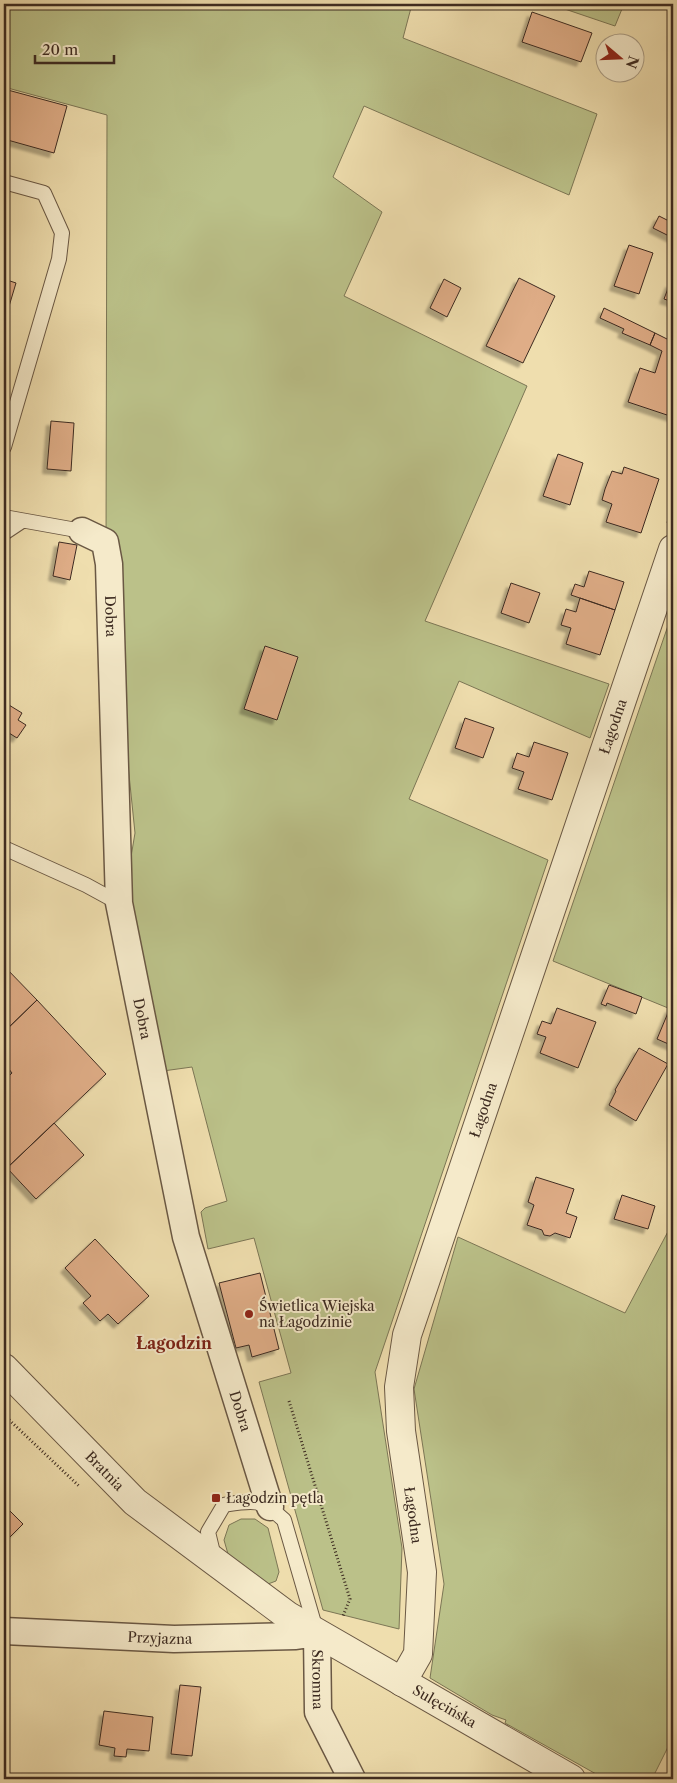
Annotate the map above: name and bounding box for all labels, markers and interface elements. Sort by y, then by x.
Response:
scale bar [35,32,114,64]
north arrow [594,32,644,82]
text: 20 m [42,40,78,59]
text: N [622,54,643,71]
street label: Dobra [101,595,120,638]
street label: Łagodna [595,696,631,756]
street label: Dobra [129,997,155,1041]
street label: Łagodna [465,1080,501,1140]
place label: Świetlica Wiejska na Łagodzinie [259,1296,375,1331]
marker: Świetlica Wiejska na Łagodzinie [243,1308,255,1320]
district label: Łagodzin [136,1333,212,1353]
street label: Dobra [225,1389,255,1434]
street label: Bratnia [81,1447,128,1495]
street label: Łagodna [400,1485,426,1545]
place label: Łagodzin pętla [226,1489,325,1507]
marker: Łagodzin pętla [210,1492,222,1504]
street label: Przyjazna [127,1628,193,1648]
street label: Skromna [308,1649,327,1710]
street label: Sulęcińska [410,1681,480,1732]

